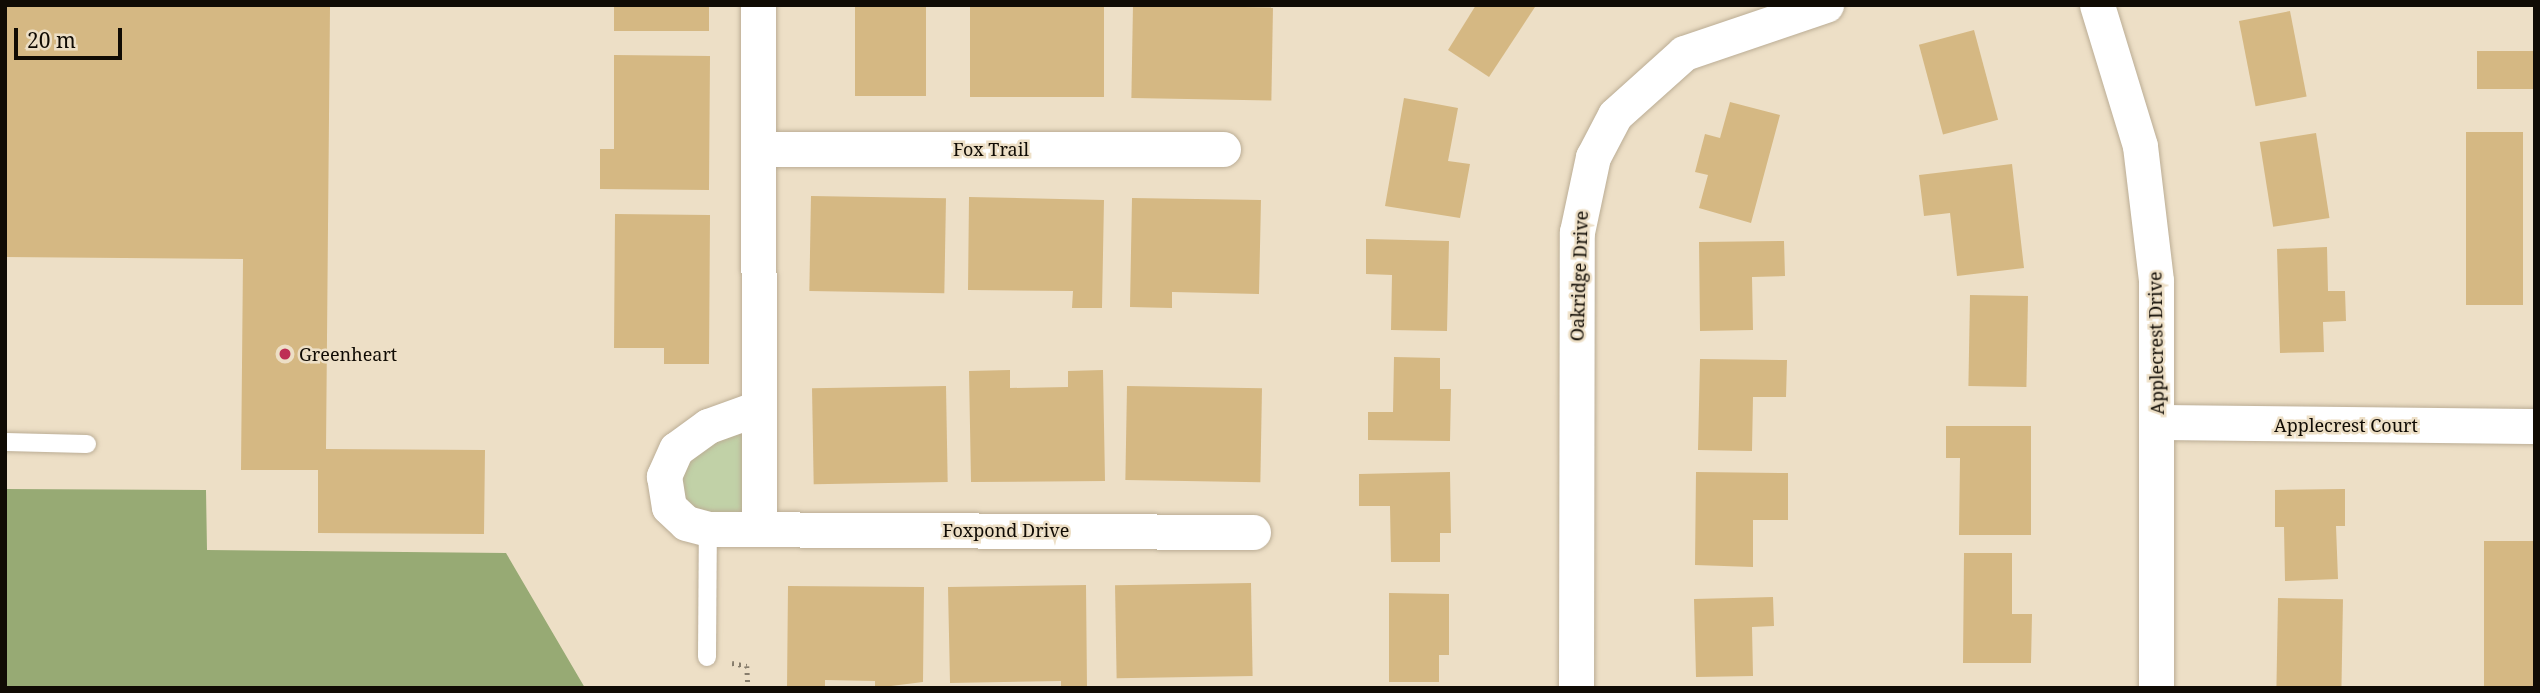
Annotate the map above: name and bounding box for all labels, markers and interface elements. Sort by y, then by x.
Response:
scale bar [18,14,126,58]
text: 20 m [27,26,76,54]
street label: Fox Trail [953,138,1029,160]
street label: Oakridge Drive [1566,210,1592,342]
street label: Applecrest Drive [2144,271,2168,415]
place label: Greenheart [299,343,397,365]
marker: Greenheart [277,346,293,362]
street label: Applecrest Court [2274,414,2418,436]
street label: Foxpond Drive [943,519,1069,541]

